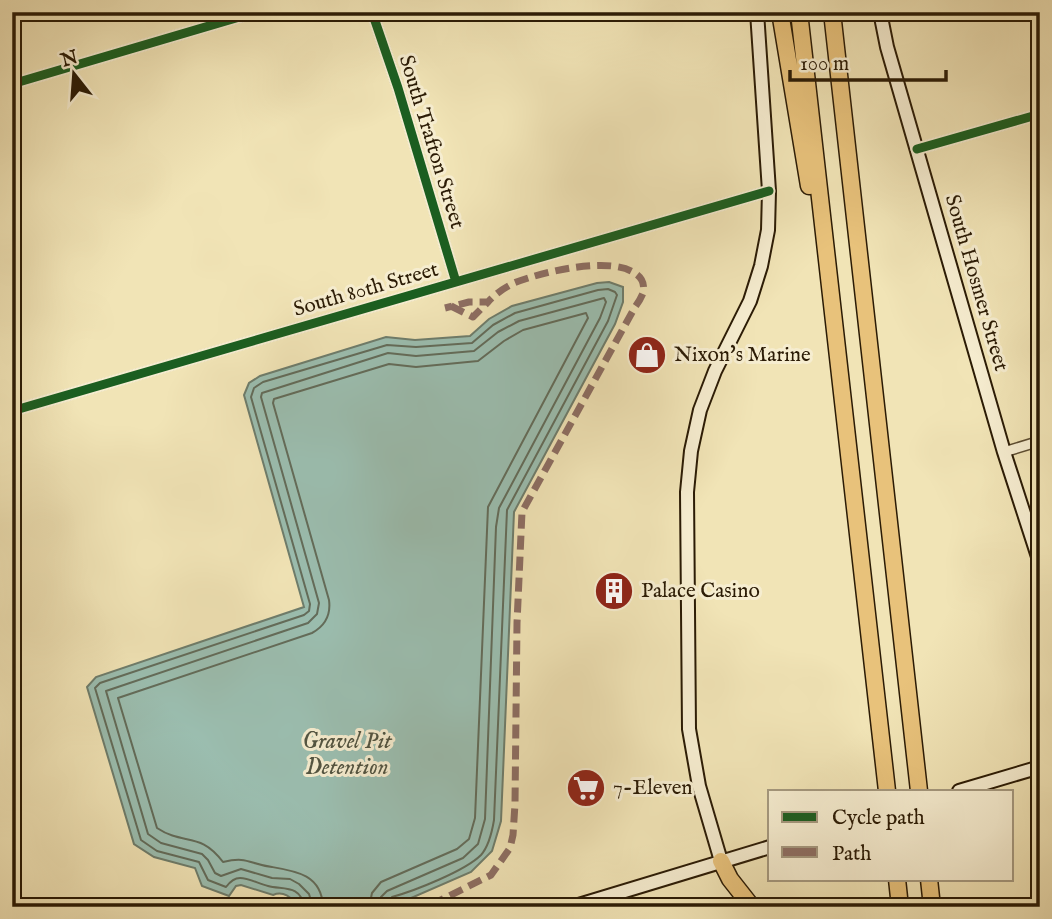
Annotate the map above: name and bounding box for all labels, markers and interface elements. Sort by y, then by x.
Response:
north arrow [38,38,108,108]
scale bar [790,38,945,82]
text: N [57,46,82,74]
text: 100 m [800,51,849,78]
street label: South Trafton Street [392,52,470,232]
street label: South Hosmer Street [938,192,1014,374]
street label: South 80th Street [290,256,442,324]
shop icon: Nixon's Marine [626,334,668,376]
place label: Nixon's Marine [674,342,811,369]
building icon: Palace Casino [593,570,635,612]
place label: Palace Casino [641,578,760,605]
water label: Gravel Pit Detention [302,727,393,782]
supermarket icon: 7-Eleven [565,767,607,809]
place label: 7-Eleven [613,775,692,802]
legend [768,790,1014,880]
text: Cycle path [832,805,925,832]
text: Path [832,841,871,868]

